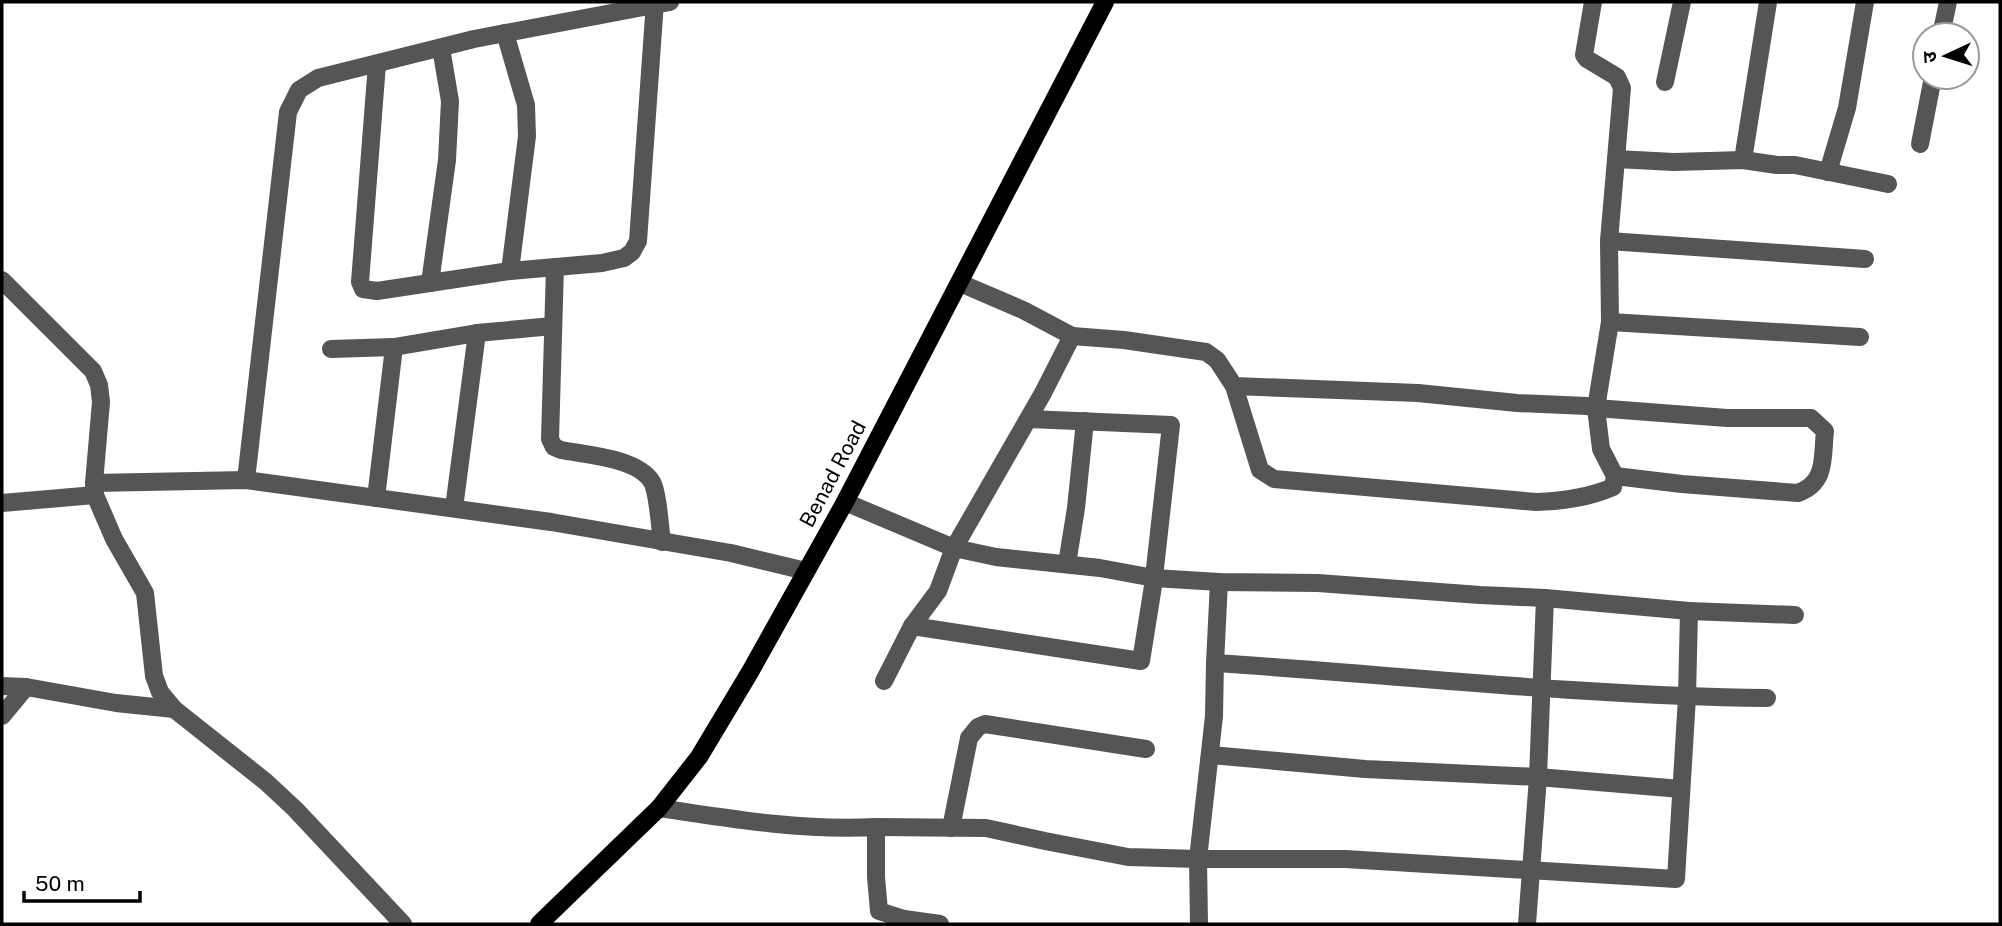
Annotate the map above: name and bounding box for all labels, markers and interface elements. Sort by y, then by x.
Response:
north arrow [1911,21,1981,91]
text: उ [1918,50,1940,64]
street label: Benad Road [794,416,871,531]
scale bar [24,860,140,904]
text: 50 m [35,871,85,896]

